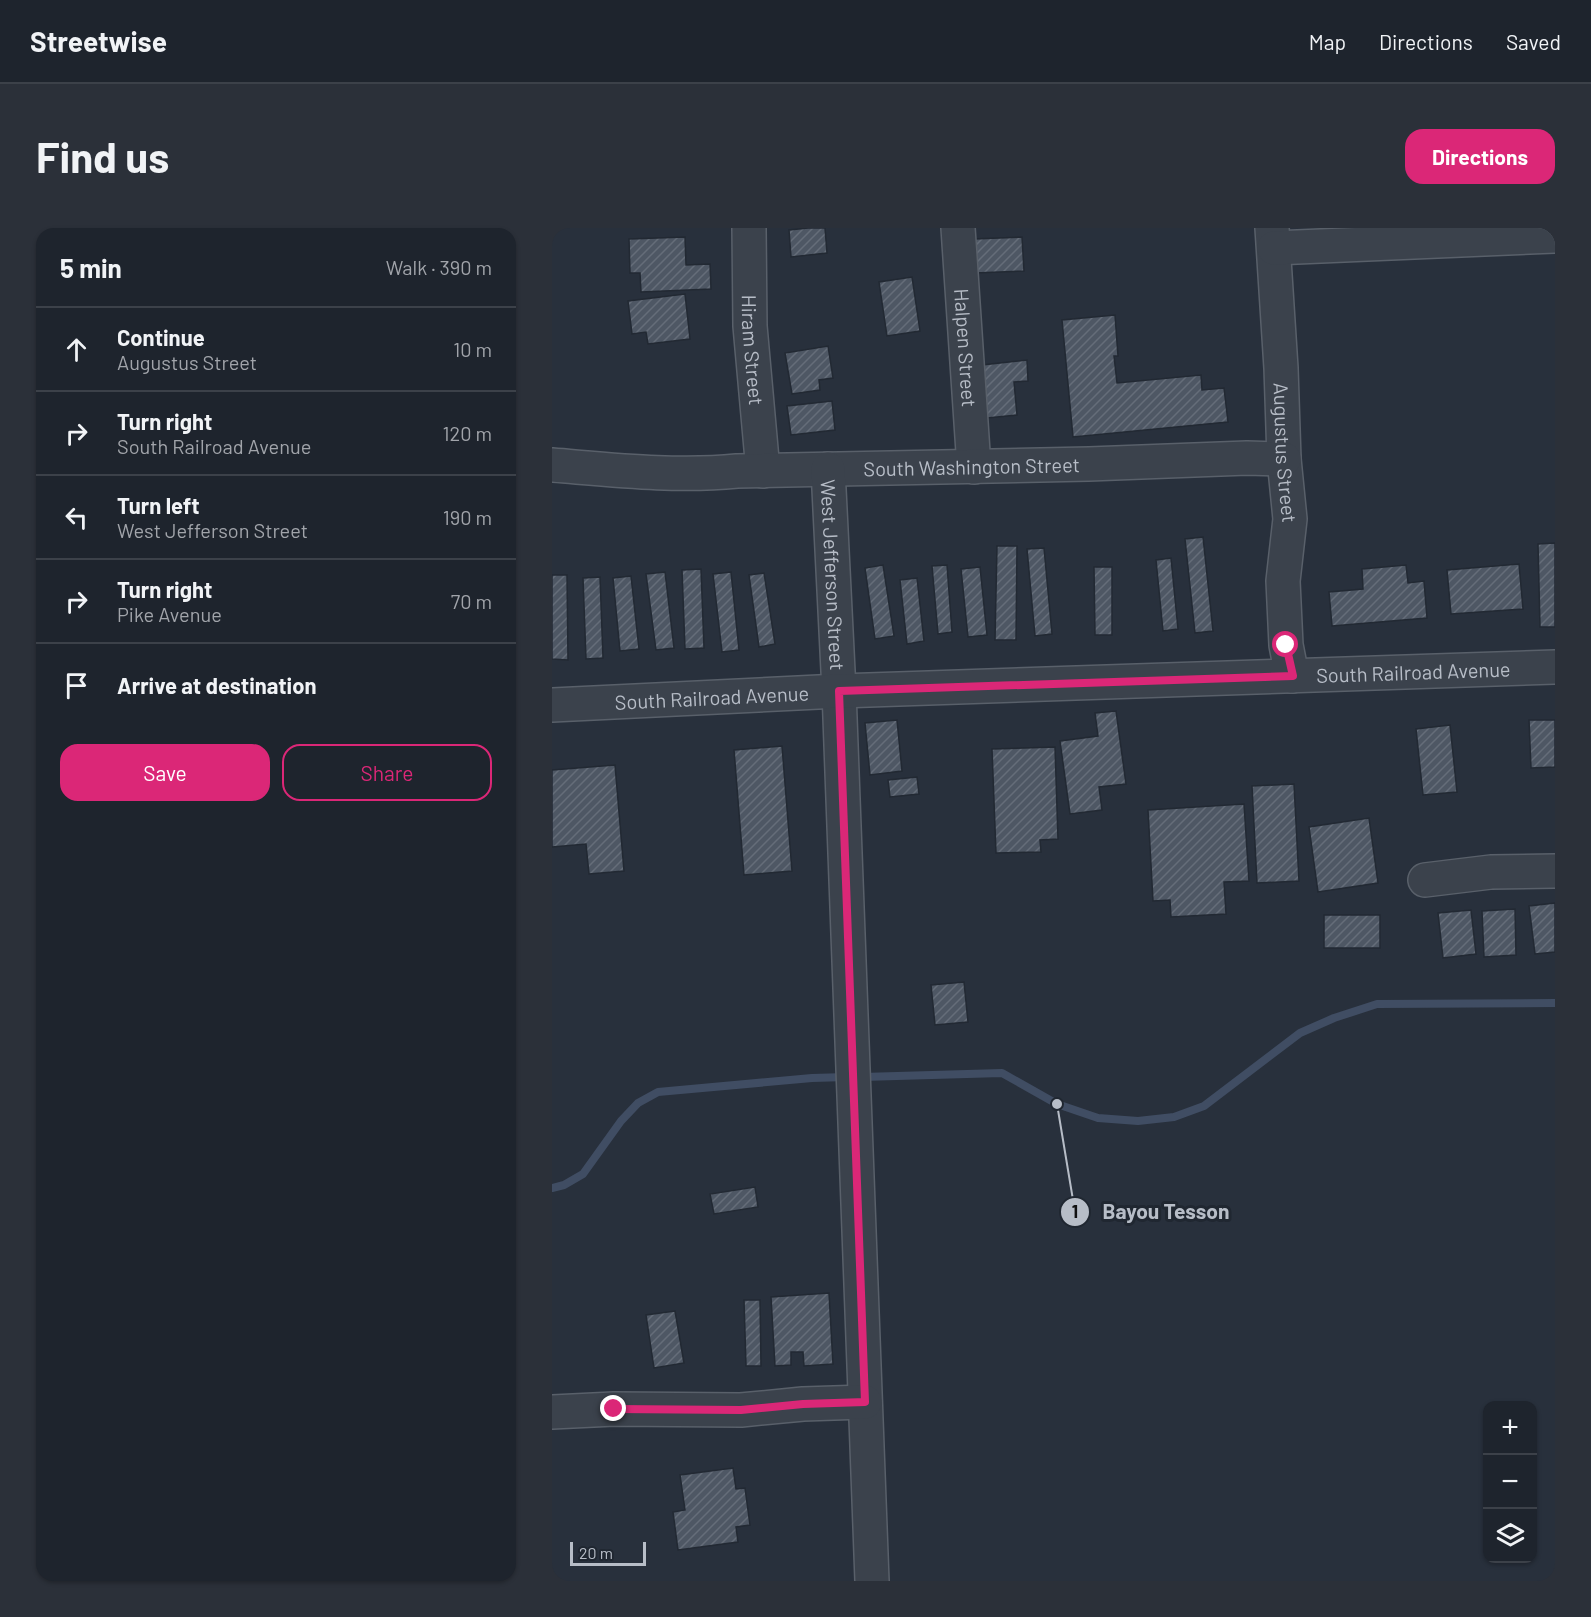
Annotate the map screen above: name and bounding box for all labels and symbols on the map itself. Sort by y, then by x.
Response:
street label: Halpen Street [950,288,982,408]
street label: Hiram Street [738,294,769,406]
street label: Augustus Street [1269,382,1302,524]
street label: South Washington Street [863,452,1080,480]
street label: West Jefferson Street [817,479,850,671]
route start [1272,631,1298,657]
street label: South Railroad Avenue [1316,656,1511,687]
street label: South Railroad Avenue [614,680,810,714]
callout: Bayou Tesson [1060,1192,1241,1231]
text: Bayou Tesson [1103,1198,1229,1223]
text: 1 [1072,1200,1078,1222]
route end [600,1395,626,1421]
scale bar [570,1539,646,1566]

